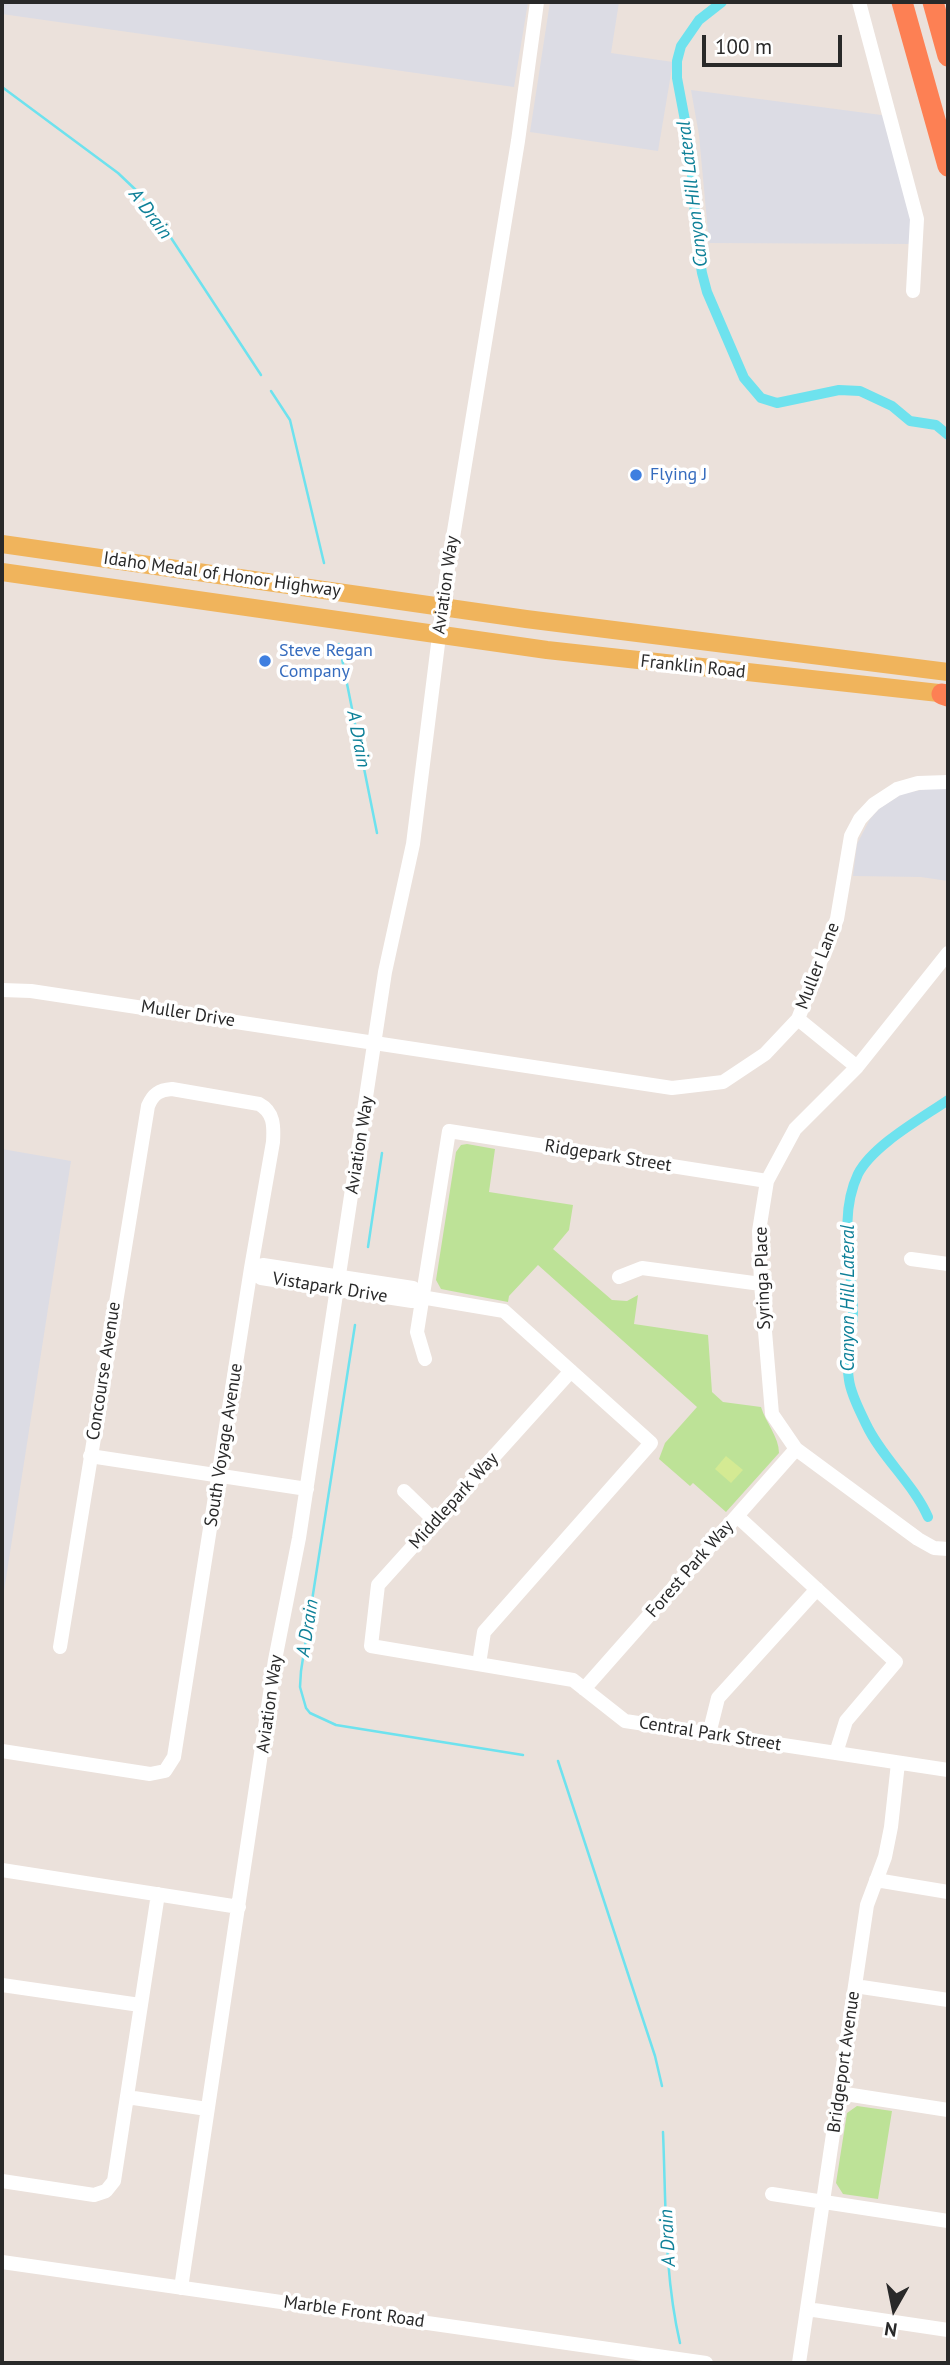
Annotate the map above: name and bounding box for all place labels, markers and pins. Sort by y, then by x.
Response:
place label: Flying J [650,464,707,486]
marker: Flying J [628,467,644,483]
place label: Steve Regan Company [279,640,373,682]
marker: Steve Regan Company [257,653,273,669]

